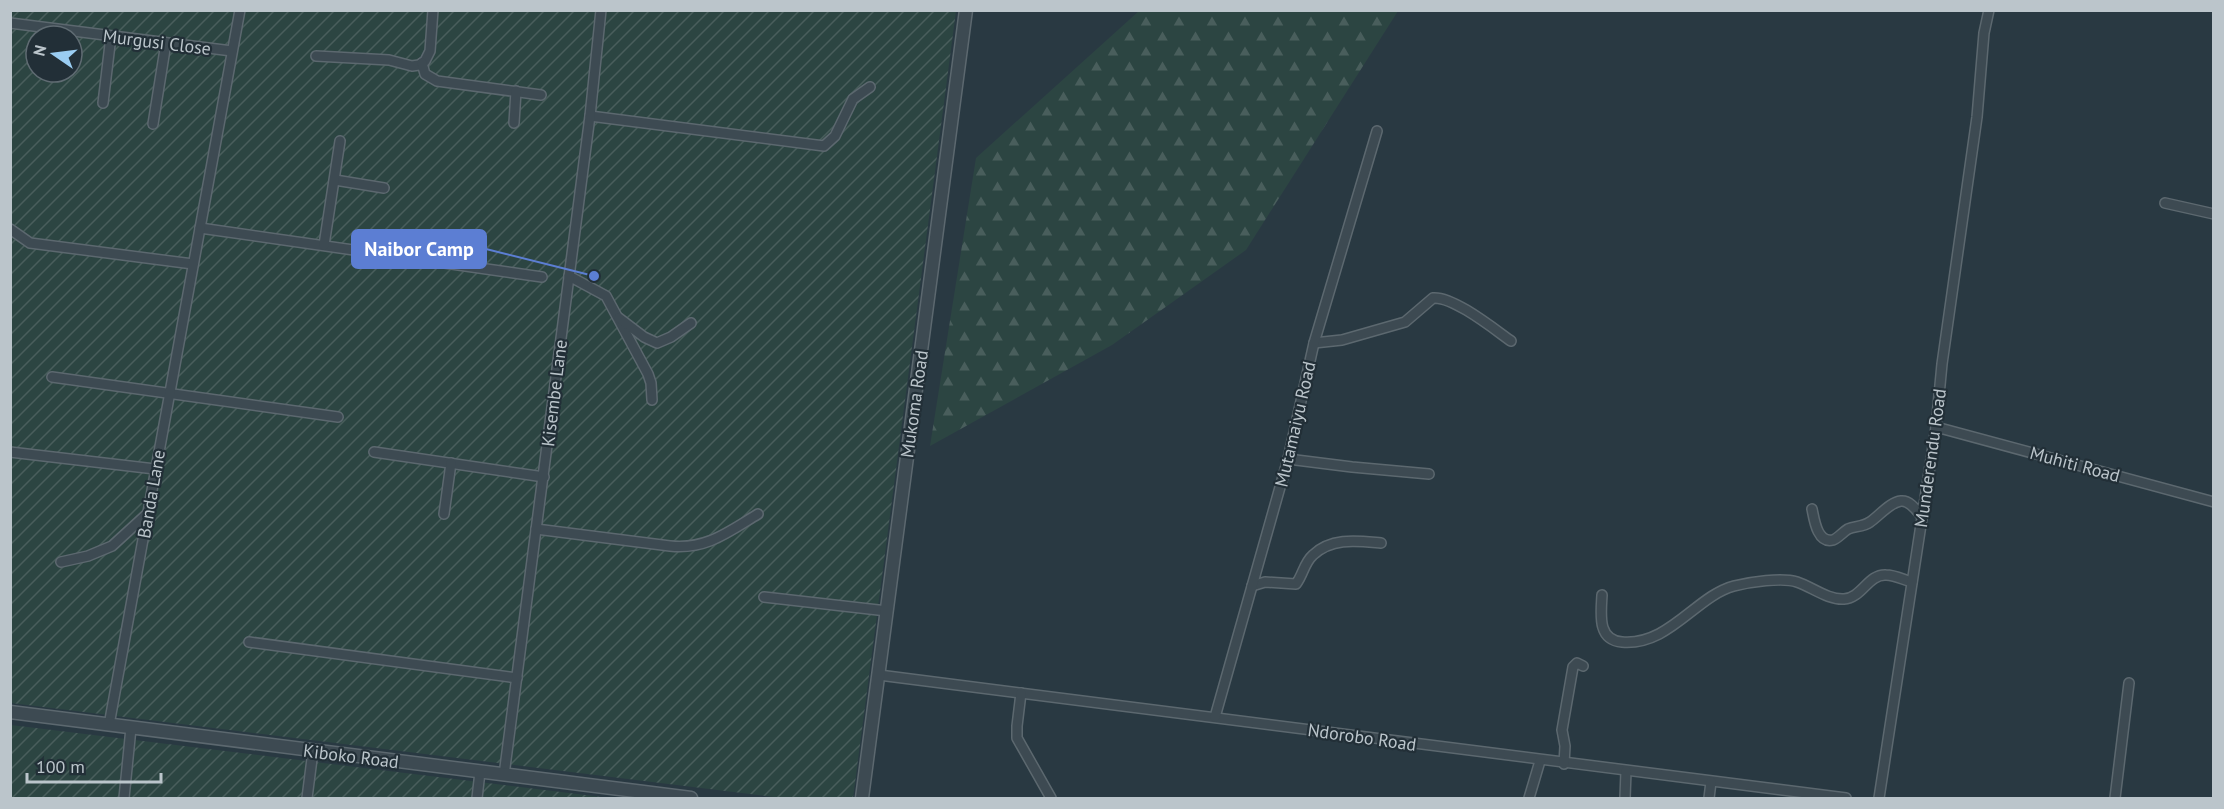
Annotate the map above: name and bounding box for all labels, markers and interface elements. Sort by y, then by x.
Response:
north arrow [24,24,84,84]
street label: Murgusi Close [102,24,212,60]
text: N [28,43,50,58]
callout: Naibor Camp [352,230,486,268]
text: Naibor Camp [364,236,474,262]
street label: Kisembe Lane [536,338,572,448]
street label: Mukoma Road [895,349,933,459]
street label: Mutamaiyu Road [1269,359,1321,489]
street label: Munderendu Road [1909,387,1951,529]
street label: Muhiti Road [2027,441,2123,487]
street label: Banda Lane [132,448,170,540]
street label: Ndorobo Road [1306,718,1418,756]
street label: Kiboko Road [302,739,400,773]
scale bar [27,746,160,784]
text: 100 m [36,755,85,778]

